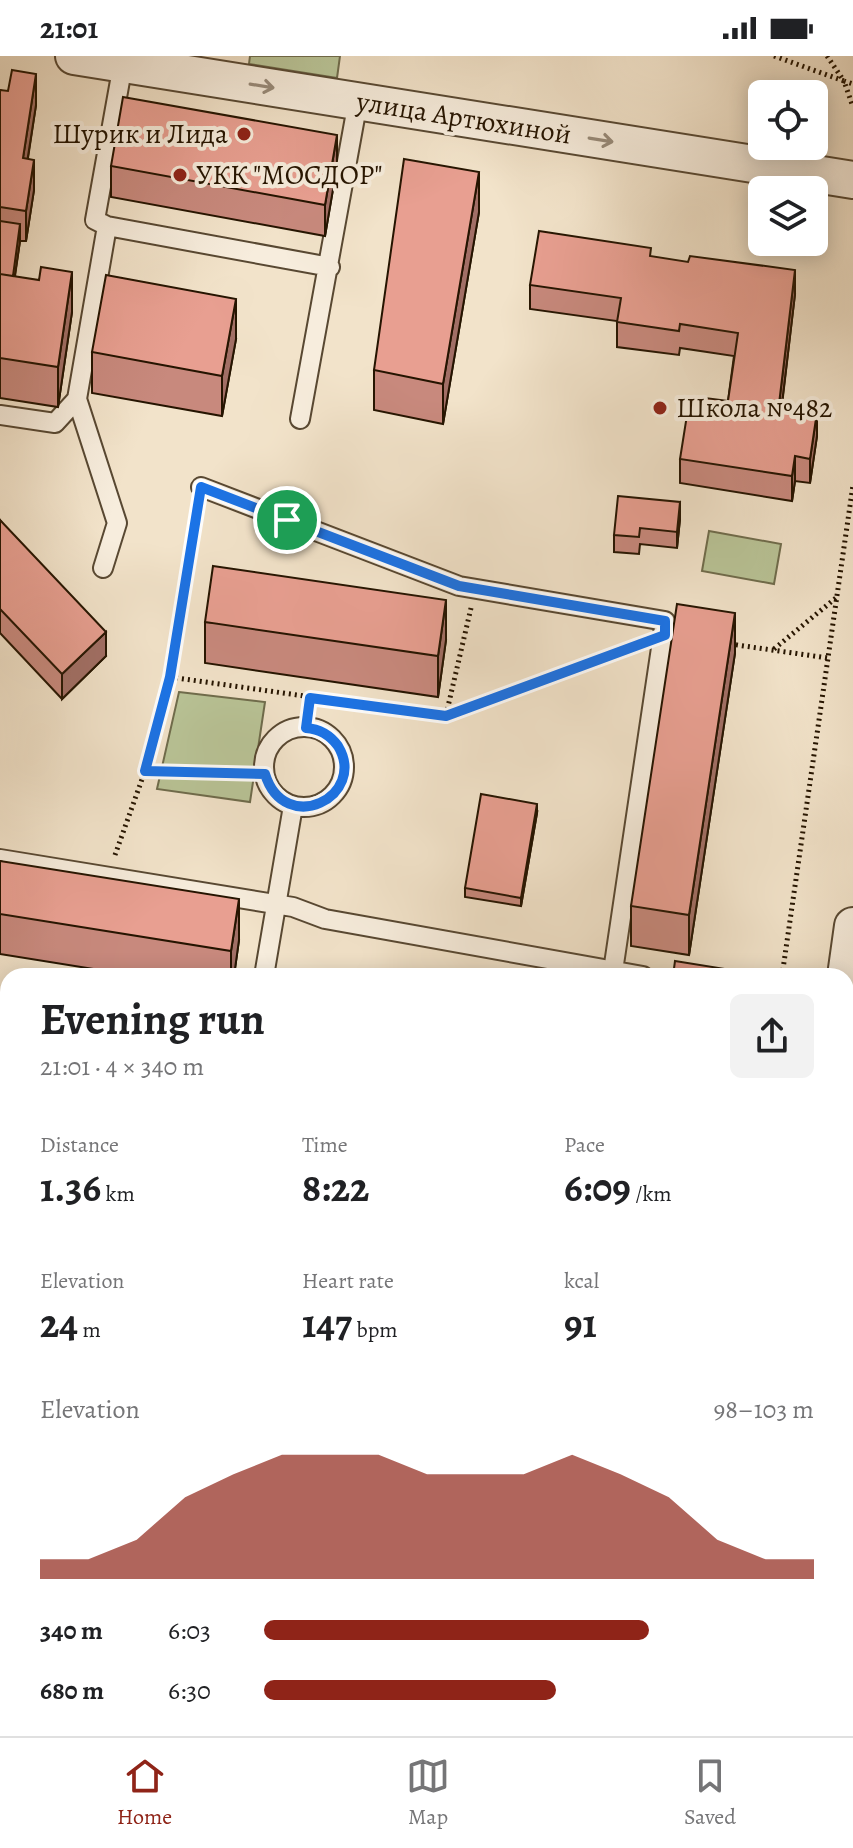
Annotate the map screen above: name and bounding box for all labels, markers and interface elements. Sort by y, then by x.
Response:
text: 21:01 [40,8,98,48]
one-way arrow [249,79,274,94]
map controls [748,80,828,256]
button: locate [748,80,828,160]
street label: улица Артюхиной [353,82,574,154]
place label: Шурик и Лида [52,115,228,153]
marker: Шурик и Лида [235,125,253,143]
one-way arrow [588,133,614,148]
place label: УКК "МОСДОР" [196,156,383,194]
marker: УКК "МОСДОР" [171,166,189,184]
button: layers [748,176,828,256]
place label: Школа №482 [676,389,832,427]
marker: Школа №482 [651,399,669,417]
pin [253,486,321,554]
icon: arrive [265,498,309,542]
text: Evening run [40,989,265,1049]
button: share [730,994,814,1078]
text: 21:01 · 4 × 340 m [40,1049,204,1084]
text: Distance [40,1130,119,1160]
text: Time [302,1130,348,1160]
text: Pace [564,1130,605,1160]
text: 1.36 [40,1160,101,1215]
text: 8:22 [302,1160,369,1215]
text: 6:09 [564,1160,631,1215]
text: km [101,1179,135,1209]
text: /km [631,1179,672,1209]
text: Elevation [40,1266,124,1296]
text: Heart rate [302,1266,394,1296]
text: kcal [564,1266,599,1296]
text: 24 [40,1296,78,1351]
text: 147 [302,1296,352,1351]
text: 91 [564,1296,597,1351]
text: m [78,1315,101,1345]
text: bpm [352,1315,398,1345]
text: Elevation [40,1392,140,1427]
text: 98–103 m [713,1392,814,1427]
text: 340 m [40,1613,103,1648]
text: 6:03 [168,1613,211,1648]
text: 680 m [40,1673,104,1708]
text: 6:30 [168,1673,211,1708]
tab: Home [117,1754,172,1832]
tab: Map [406,1754,450,1832]
tab: Saved [684,1754,736,1832]

